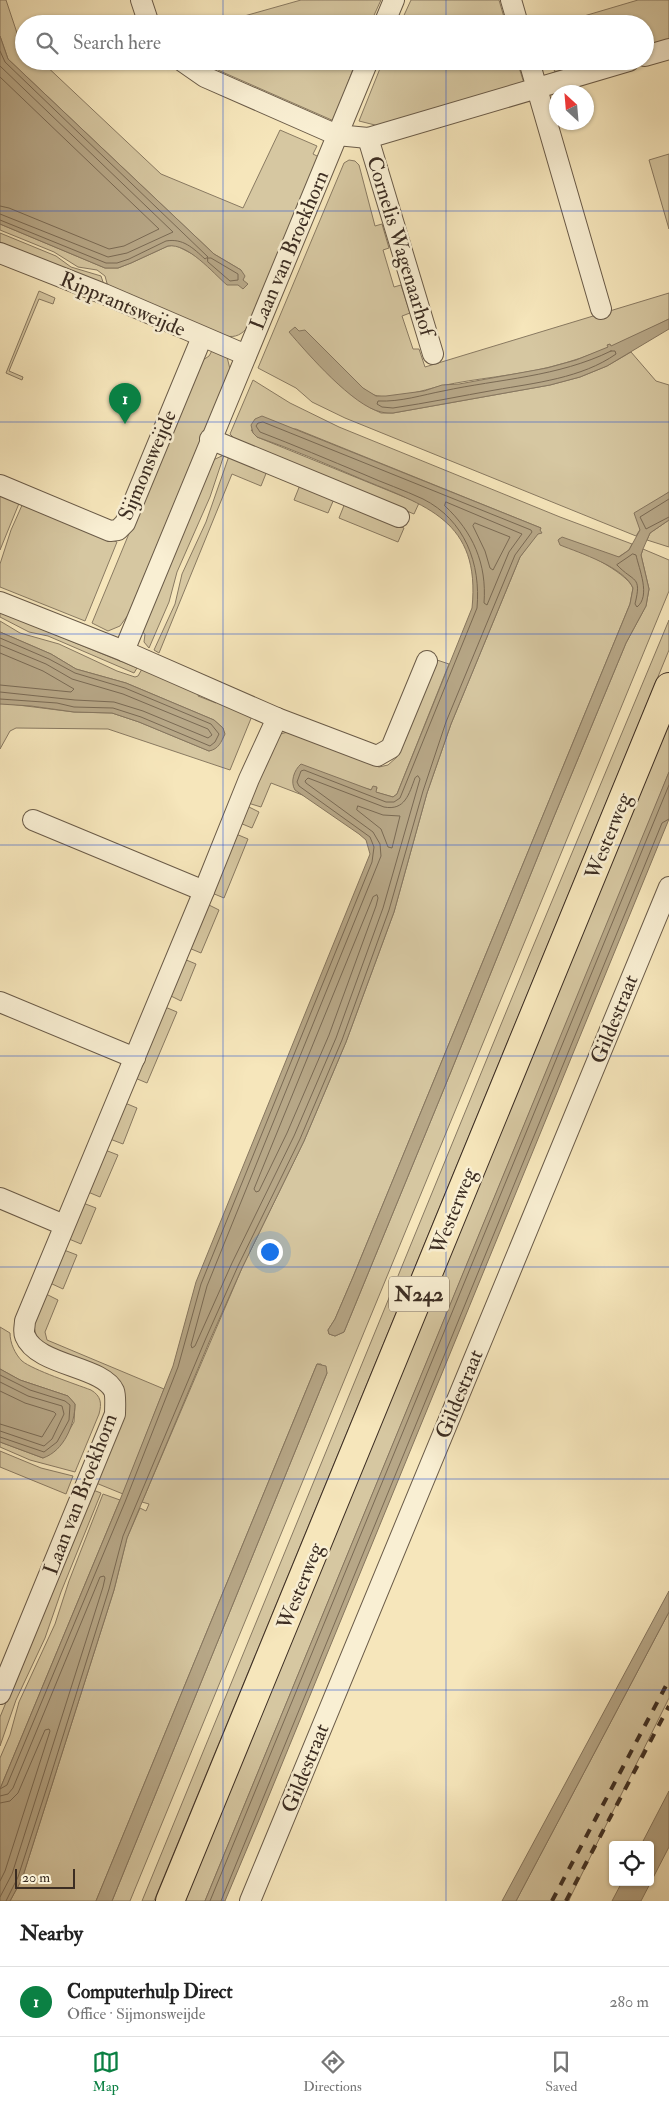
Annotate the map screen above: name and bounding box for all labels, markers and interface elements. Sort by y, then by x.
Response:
search box [15,15,654,70]
icon: search [33,29,61,57]
text: Search here [73,31,161,55]
north arrow [549,85,594,130]
street label: Cornelis Wagenaarhof [360,153,442,342]
street label: Laan van Broekhorn [244,166,335,334]
street label: Ripprantsweijde [56,266,190,343]
pin: 1 [109,383,141,424]
street label: Sijmonsweijde [112,406,183,525]
street label: Westerweg [579,788,638,884]
street label: Gildestraat [584,971,645,1068]
street label: Westerweg [424,1163,483,1259]
your location [257,1239,283,1265]
road number: N242 [389,1276,449,1312]
street label: Gildestraat [429,1346,490,1443]
street label: Laan van Broekhorn [37,1410,124,1579]
street label: Westerweg [271,1538,330,1634]
street label: Gildestraat [275,1720,336,1817]
map controls [609,1841,654,1886]
button: locate [609,1841,654,1886]
scale bar [15,1866,75,1889]
text: 20 m [22,1869,50,1886]
text: Nearby [20,1920,83,1947]
text: Computerhulp Direct [67,1980,233,2004]
text: 1 [33,1992,39,2012]
text: 280 m [609,1992,649,2012]
text: Office · Sijmonsweijde [67,2004,205,2024]
tab: Map [92,2048,120,2095]
tab: Directions [303,2048,362,2095]
tab: Saved [545,2048,577,2095]

